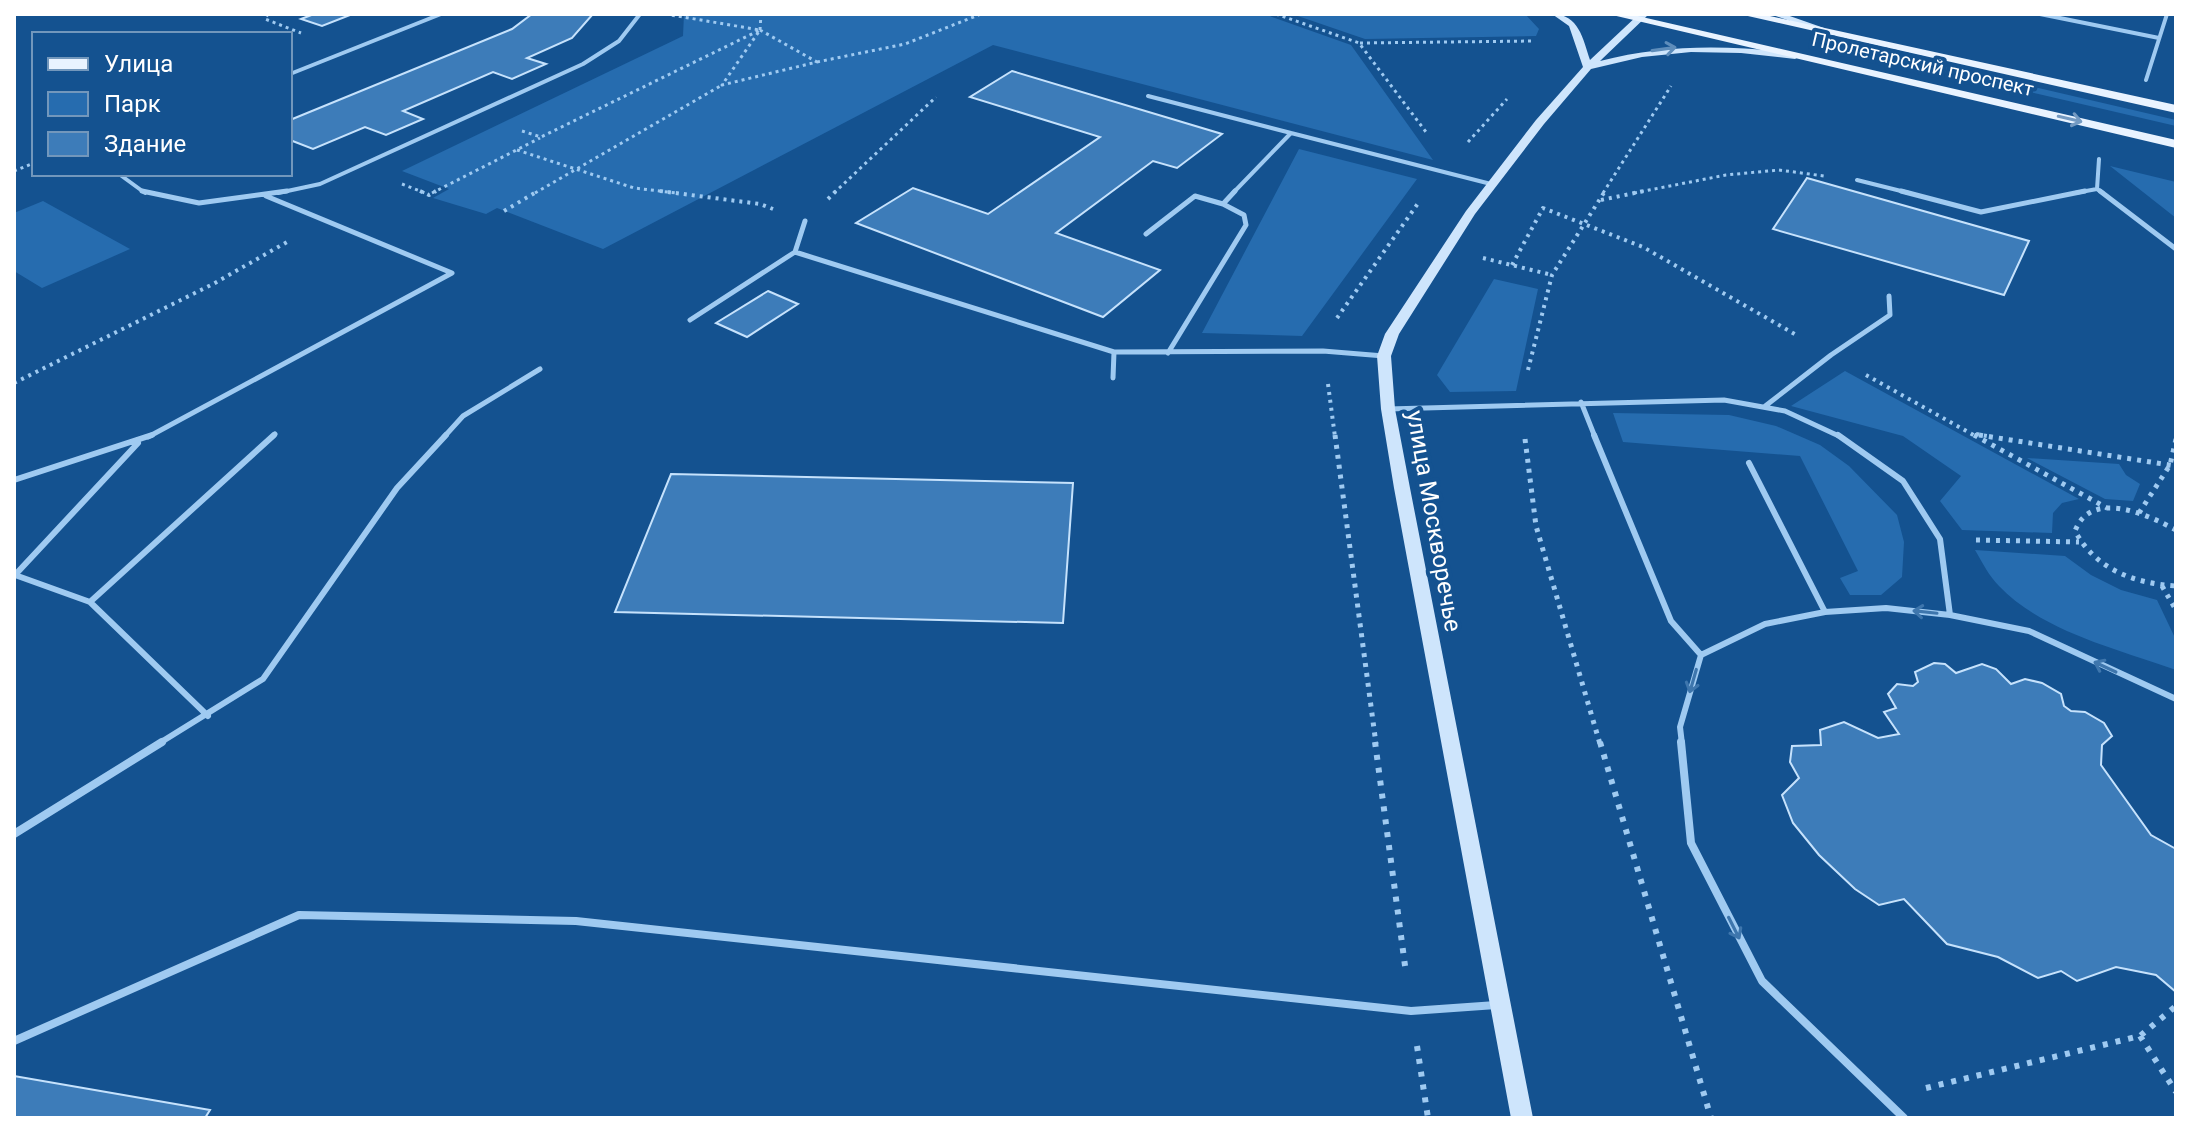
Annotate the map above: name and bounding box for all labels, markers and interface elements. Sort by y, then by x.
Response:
street label: Пролетарский проспект [1810,27,2037,101]
legend [32,32,292,176]
one-way arrow [1651,41,1676,56]
text: Улица [104,50,173,78]
text: Парк [104,90,161,118]
one-way arrow [2056,112,2082,127]
text: Здание [104,130,186,158]
street label: улица Москворечье [1401,408,1467,634]
one-way arrow [1912,604,1939,619]
one-way arrow [2093,658,2118,673]
one-way arrow [1685,668,1699,693]
one-way arrow [1727,915,1743,939]

